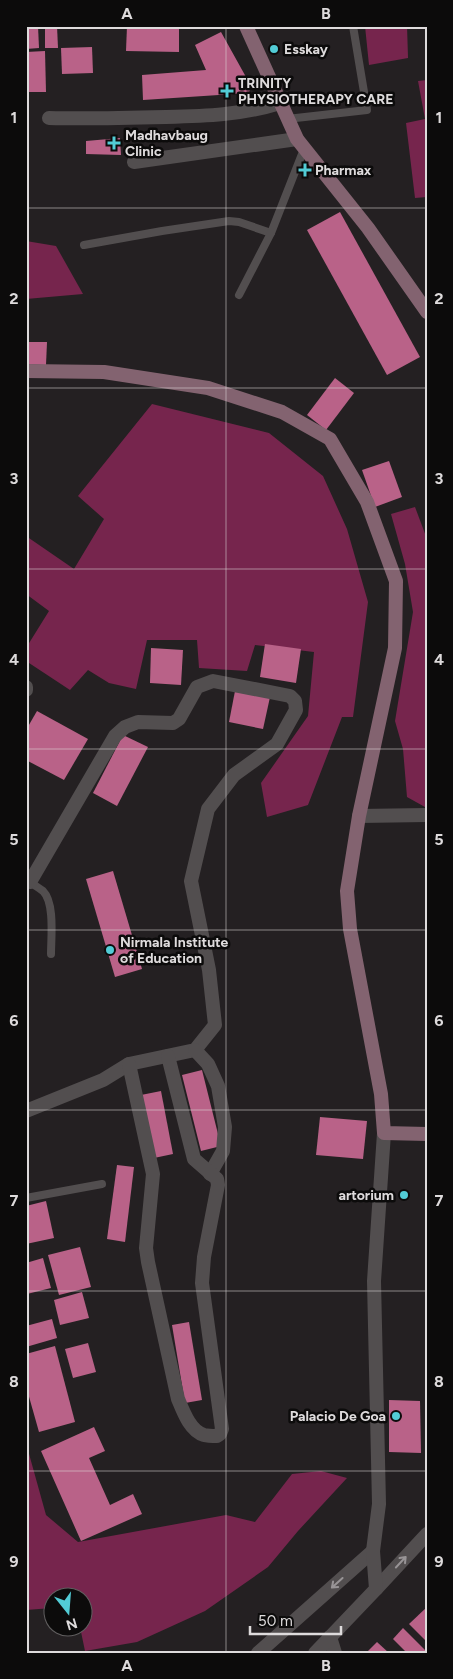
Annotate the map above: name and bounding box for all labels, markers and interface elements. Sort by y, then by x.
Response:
text: A [121,4,133,23]
text: B [321,4,331,23]
place label: Esskay [284,41,329,58]
marker: Esskay [268,43,280,55]
place label: TRINITY PHYSIOTHERAPY CARE [238,75,394,108]
marker: TRINITY PHYSIOTHERAPY CARE [220,84,234,98]
text: 1 [11,108,17,127]
text: 1 [436,108,442,127]
place label: Madhavbaug Clinic [125,127,208,160]
marker: Madhavbaug Clinic [107,136,121,150]
place label: Pharmax [315,162,372,179]
marker: Pharmax [299,164,311,176]
text: 2 [9,289,19,308]
text: 2 [434,289,444,308]
text: 3 [10,469,19,488]
text: 3 [435,469,444,488]
text: 4 [9,650,19,669]
text: 4 [434,650,444,669]
text: 5 [9,830,19,849]
text: 5 [434,830,444,849]
place label: Nirmala Institute of Education [120,934,229,967]
marker: Nirmala Institute of Education [104,944,116,956]
text: 6 [9,1011,19,1030]
text: 6 [434,1011,444,1030]
place label: artorium [338,1187,394,1204]
marker: artorium [398,1189,410,1201]
text: 7 [10,1191,19,1210]
text: 7 [435,1191,444,1210]
text: 8 [9,1372,19,1391]
text: 8 [434,1372,444,1391]
place label: Palacio De Goa [290,1408,386,1425]
marker: Palacio De Goa [390,1410,402,1422]
text: 9 [9,1552,19,1571]
text: 9 [434,1552,444,1571]
one-way arrow [395,1555,407,1568]
one-way arrow [330,1577,343,1589]
north arrow [42,1586,92,1636]
scale bar [250,1604,342,1636]
text: 50 m [258,1612,293,1630]
text: N [64,1614,79,1634]
text: A [121,1656,133,1675]
text: B [321,1656,331,1675]

